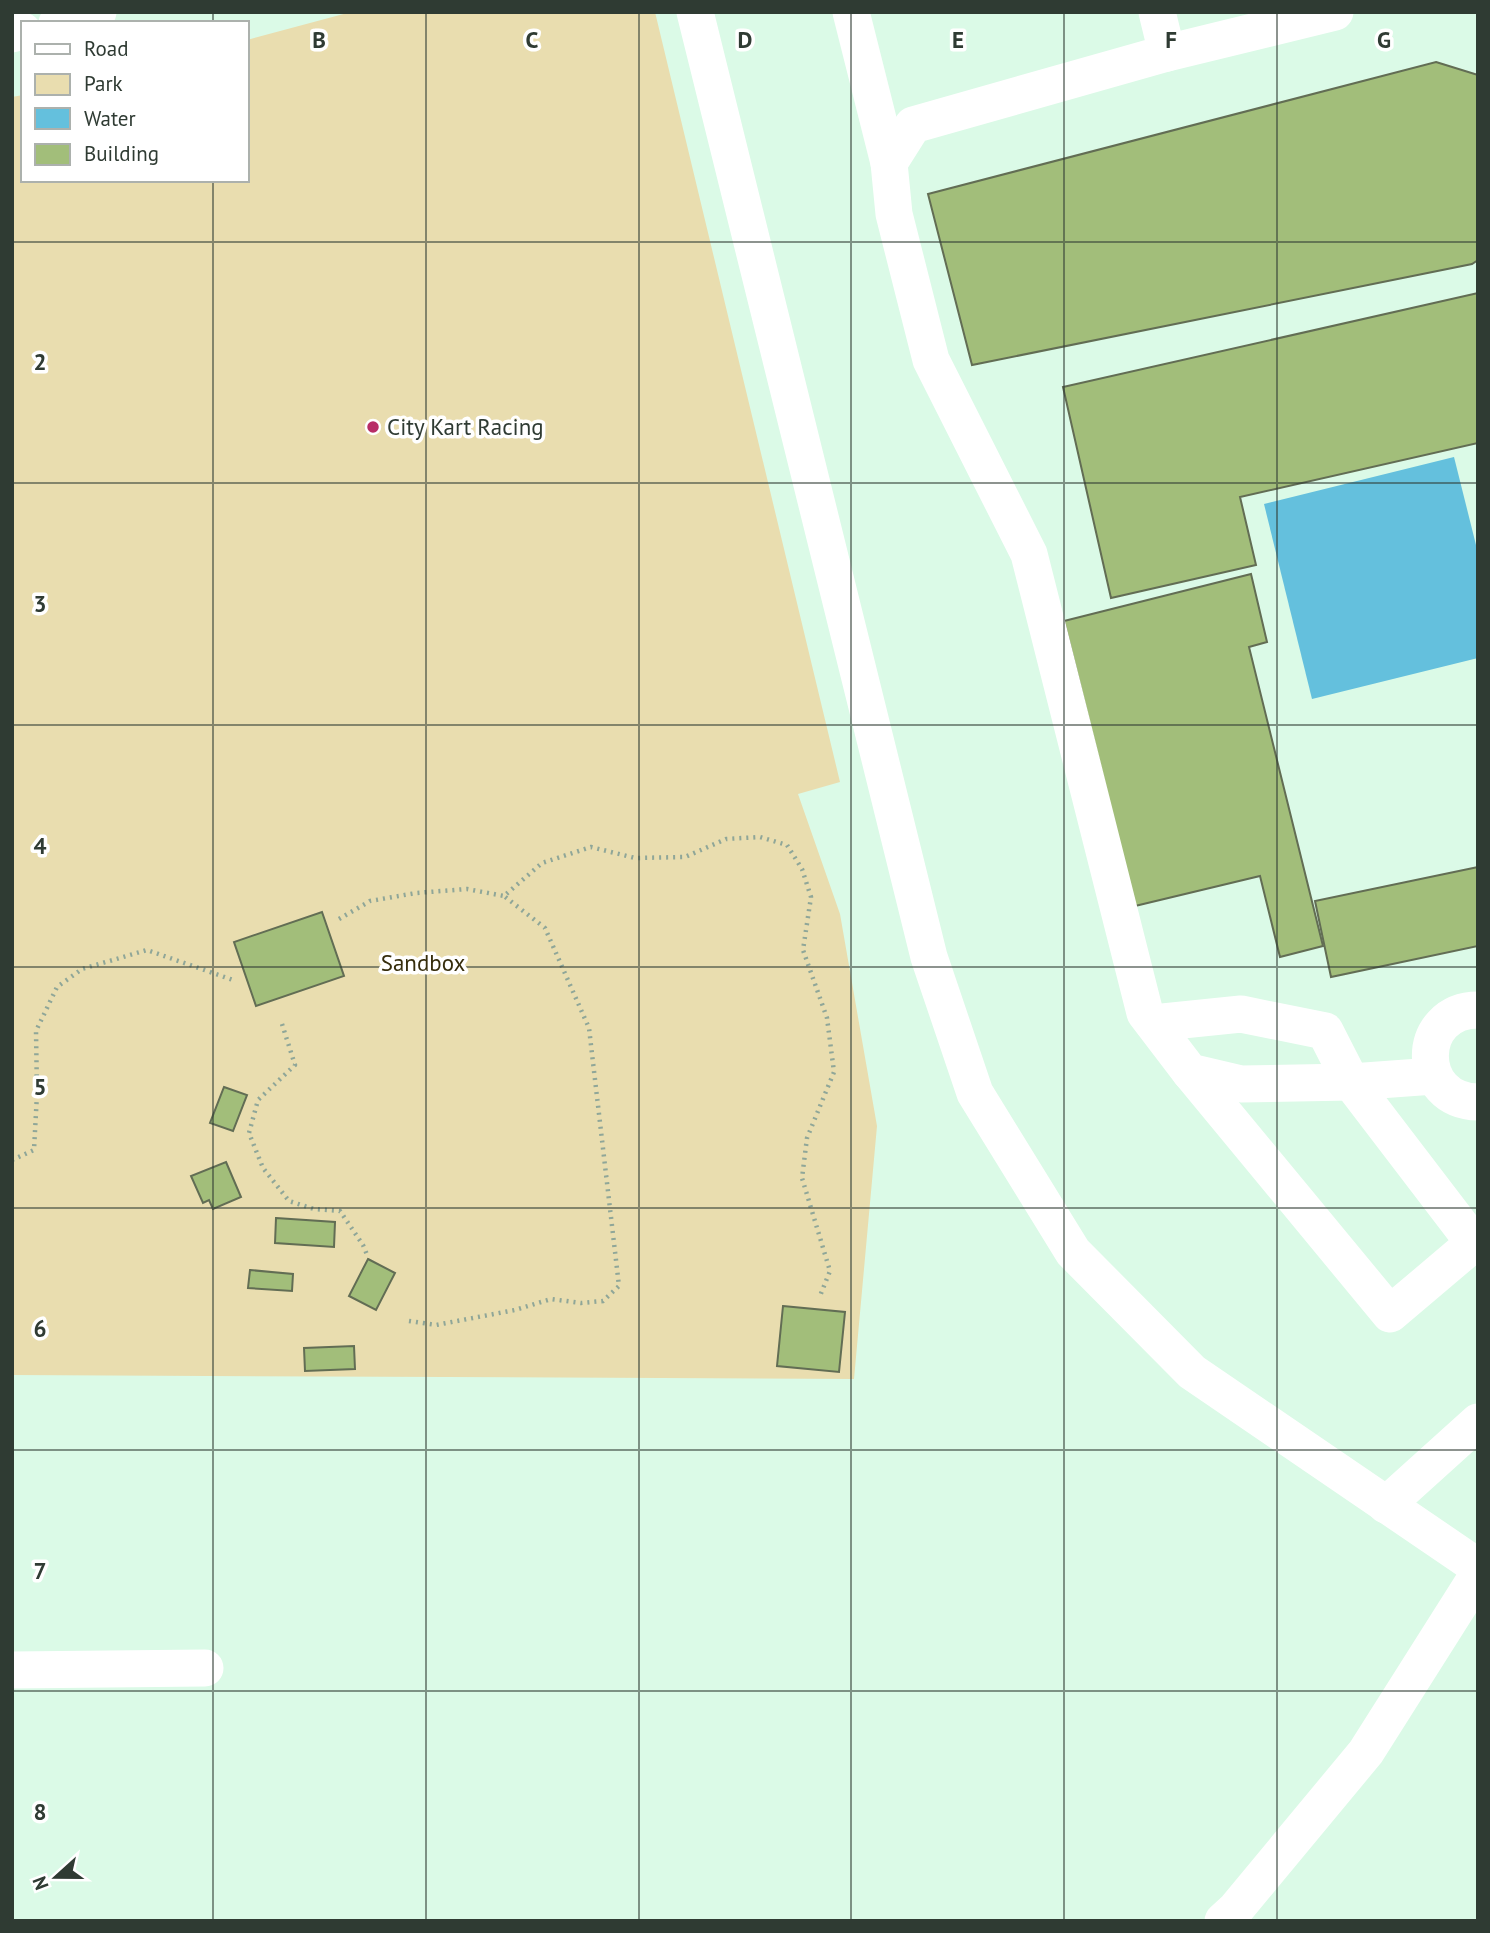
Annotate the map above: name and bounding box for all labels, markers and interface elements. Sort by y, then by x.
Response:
legend [21,21,248,182]
text: B [312,25,326,54]
text: C [526,25,539,54]
text: D [738,25,752,54]
text: E [952,25,964,54]
text: F [1165,25,1177,54]
text: G [1377,25,1391,54]
text: Road [84,35,128,62]
text: Park [84,70,123,97]
text: Water [84,105,136,132]
text: Building [84,140,159,167]
text: 2 [33,347,47,376]
place label: City Kart Racing [387,412,544,441]
marker: City Kart Racing [365,419,381,435]
text: 3 [33,589,47,618]
text: 4 [33,831,47,860]
park label: Sandbox [381,948,465,977]
text: 5 [33,1072,47,1101]
text: 6 [33,1314,47,1343]
text: 7 [33,1556,47,1585]
text: 8 [33,1797,47,1826]
north arrow [21,1842,91,1912]
text: N [27,1873,54,1893]

